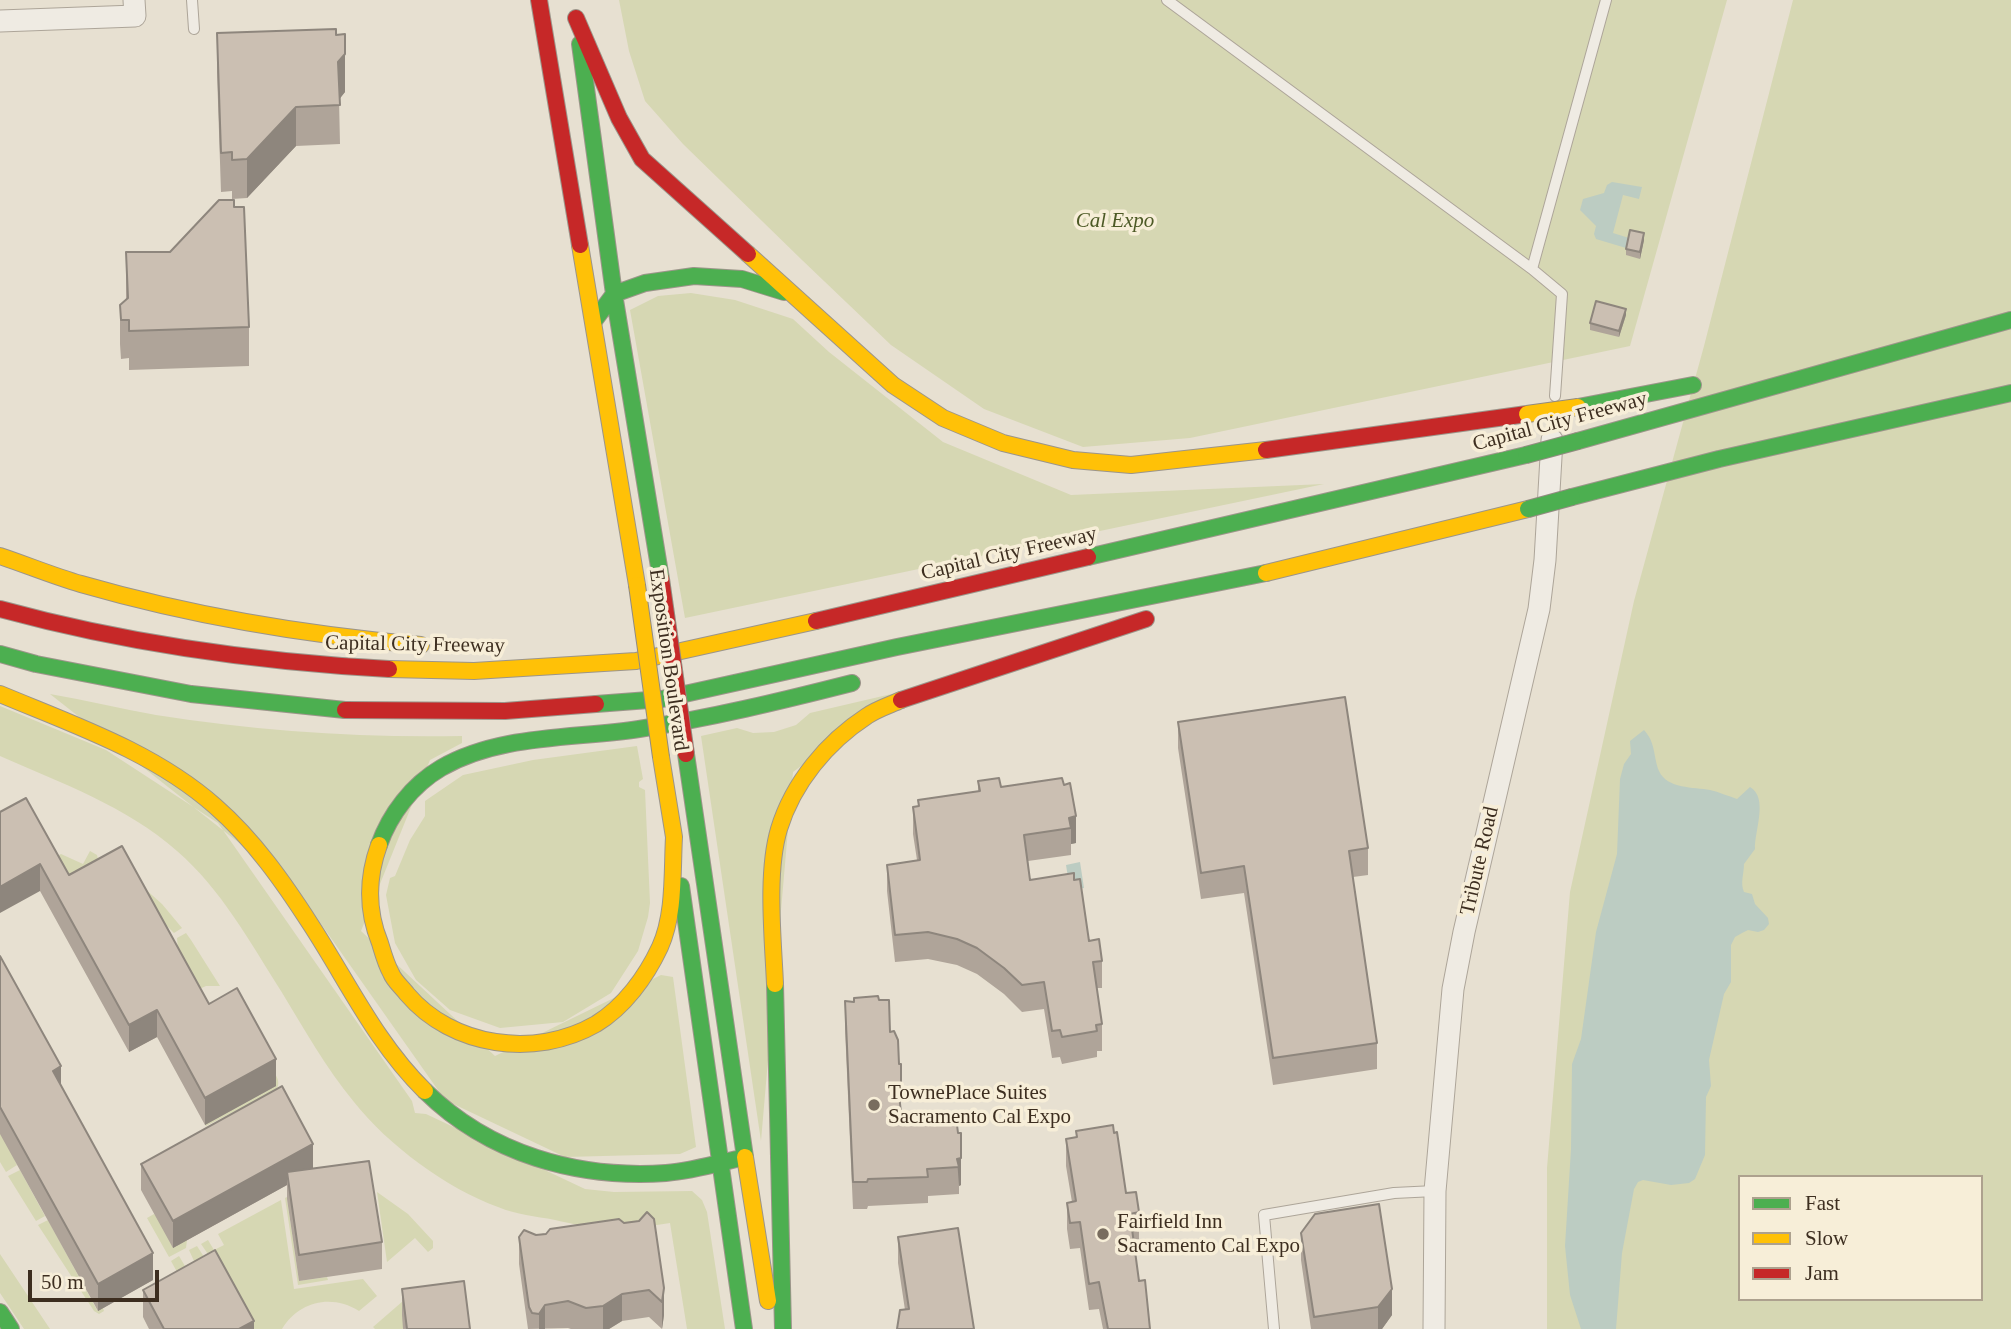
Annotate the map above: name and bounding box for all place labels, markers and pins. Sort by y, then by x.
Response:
place label: TownePlace Suites Sacramento Cal Expo [888,1080,1071,1130]
marker: TownePlace Suites Sacramento Cal Expo [866,1097,882,1113]
place label: Fairfield Inn Sacramento Cal Expo [1117,1209,1300,1259]
marker: Fairfield Inn Sacramento Cal Expo [1095,1226,1111,1242]

